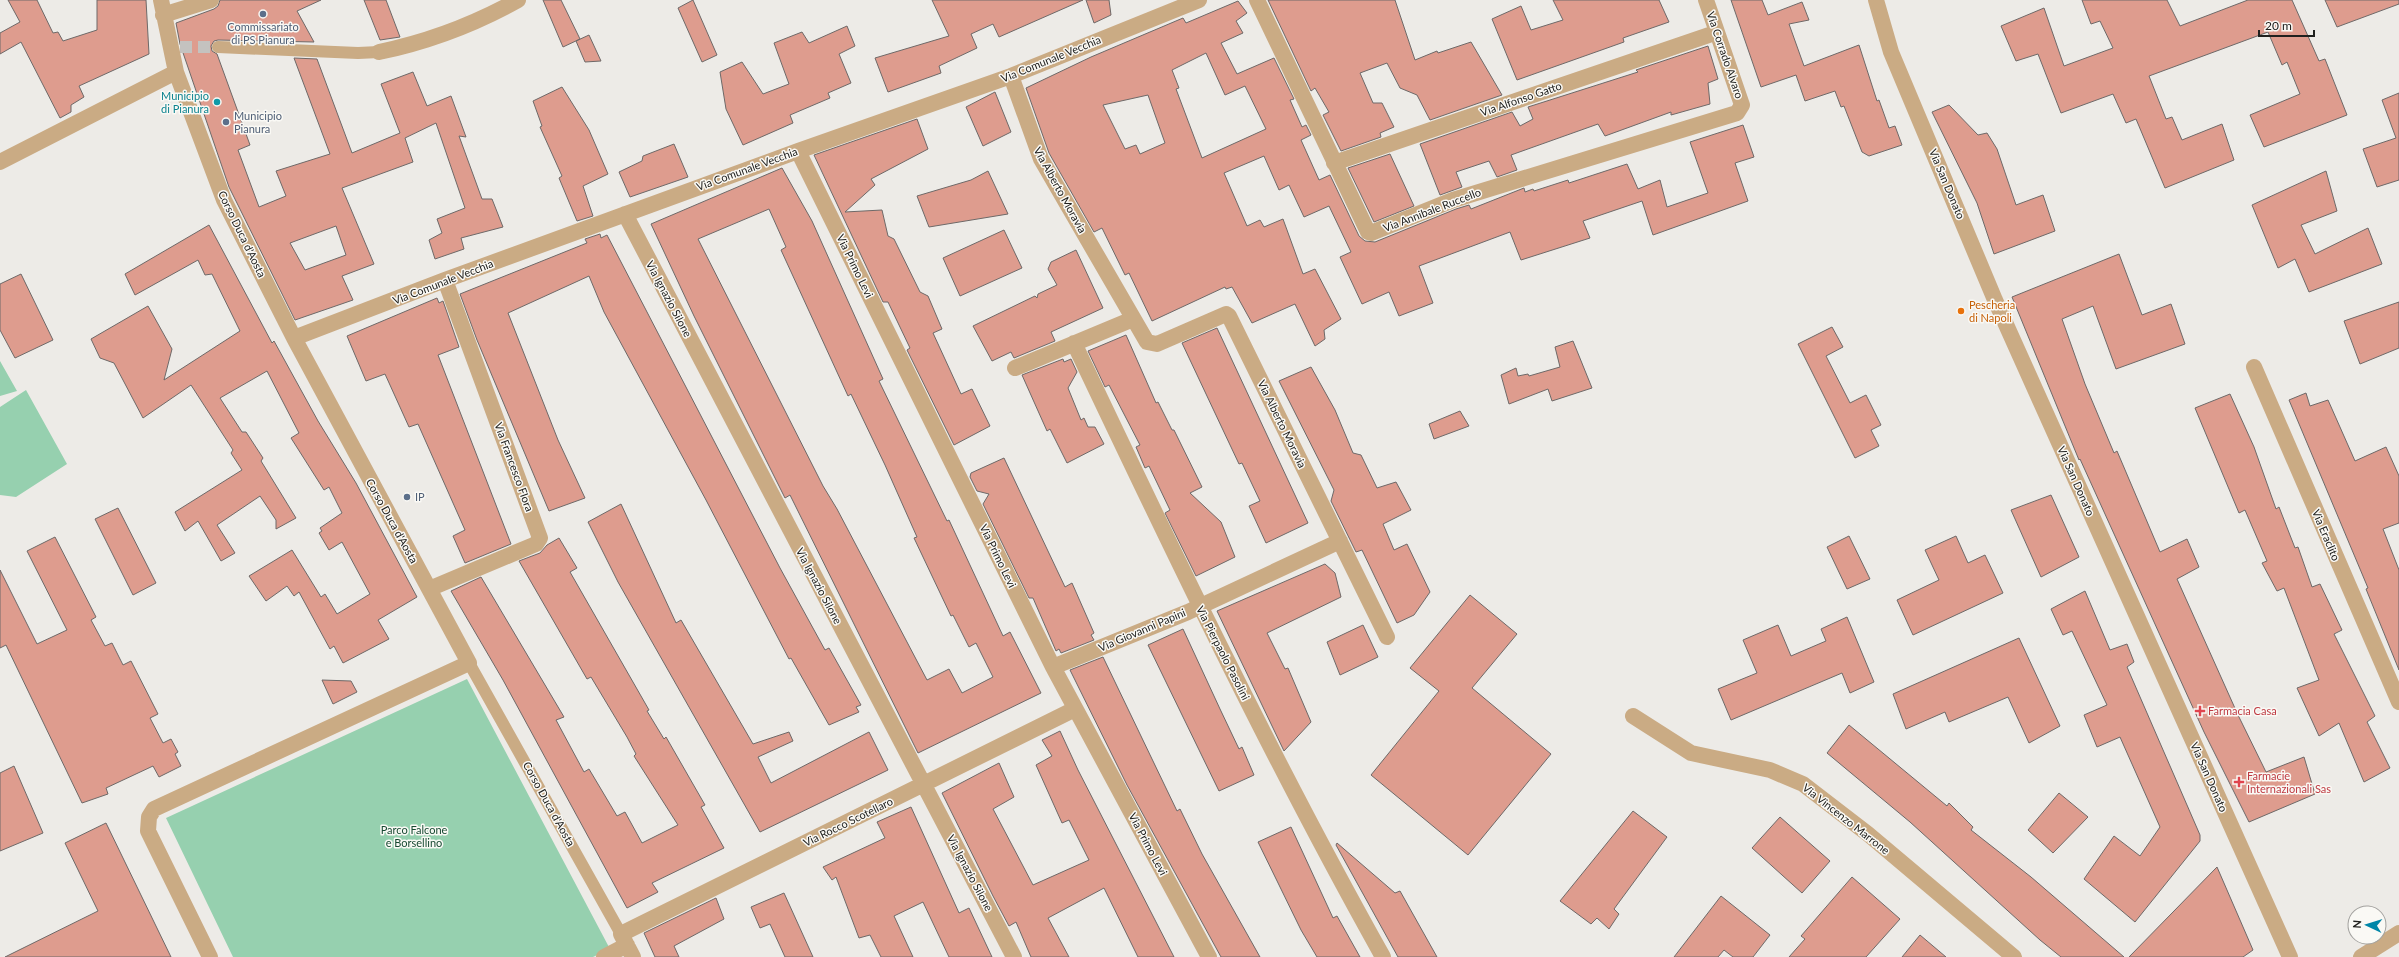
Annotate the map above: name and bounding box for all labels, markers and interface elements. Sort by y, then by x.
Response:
marker: Commissariato di PS Pianura [258,9,268,19]
street label: Via Corrado Alvaro [1704,10,1746,100]
scale bar [2259,12,2314,38]
text: 20 m [2265,18,2292,33]
place label: Commissariato di PS Pianura [227,20,299,46]
street label: Via Comunale Vecchia [999,33,1103,85]
street label: Via Alfonso Gatto [1479,79,1563,119]
place label: Municipio di Pianura [161,89,209,115]
marker: Municipio di Pianura [212,97,222,107]
place label: Municipio Pianura [234,109,282,135]
marker: Municipio Pianura [221,117,231,127]
street label: Via Comunale Vecchia [695,144,799,193]
street label: Via Alberto Moravia [1031,144,1089,235]
street label: Via San Donato [1927,147,1968,221]
street label: Via Annibale Ruccello [1381,185,1482,234]
street label: Corso Duca d'Aosta [216,188,269,279]
street label: Via Primo Levi [835,232,877,300]
street label: Via Comunale Vecchia [391,256,495,307]
street label: Via Ignazio Silone [644,258,695,339]
place label: Pescheria di Napoli [1969,298,2015,324]
marker: Pescheria di Napoli [1956,306,1966,316]
street label: Via Alberto Moravia [1256,378,1309,470]
street label: Via Francesco Flora [492,420,537,513]
street label: Via San Donato [2055,444,2098,518]
street label: Corso Duca d'Aosta [364,476,421,565]
place label: IP [415,490,425,503]
marker: IP [402,492,412,502]
street label: Via Eraclito [2310,507,2343,562]
street label: Via Primo Levi [978,522,1020,590]
street label: Via Ignazio Silone [794,545,845,626]
street label: Via Pierpaolo Pasolini [1194,604,1253,702]
street label: Via Giovanni Papini [1096,605,1188,654]
place label: Farmacia Casa [2208,704,2277,717]
marker: Farmacia Casa [2195,706,2205,716]
street label: Via San Donato [2188,740,2231,814]
street label: Corso Duca d'Aosta [521,759,578,848]
place label: Farmacie Internazionali Sas [2247,769,2331,795]
marker: Farmacie Internazionali Sas [2234,777,2244,787]
street label: Via Vincenzo Marrone [1800,781,1893,857]
street label: Via Rocco Scotellaro [801,794,895,849]
street label: Via Primo Levi [1127,810,1171,878]
park label: Parco Falcone e Borsellino [381,823,448,849]
street label: Via Ignazio Silone [945,832,996,913]
north arrow [2347,905,2387,945]
text: N [2350,920,2363,929]

